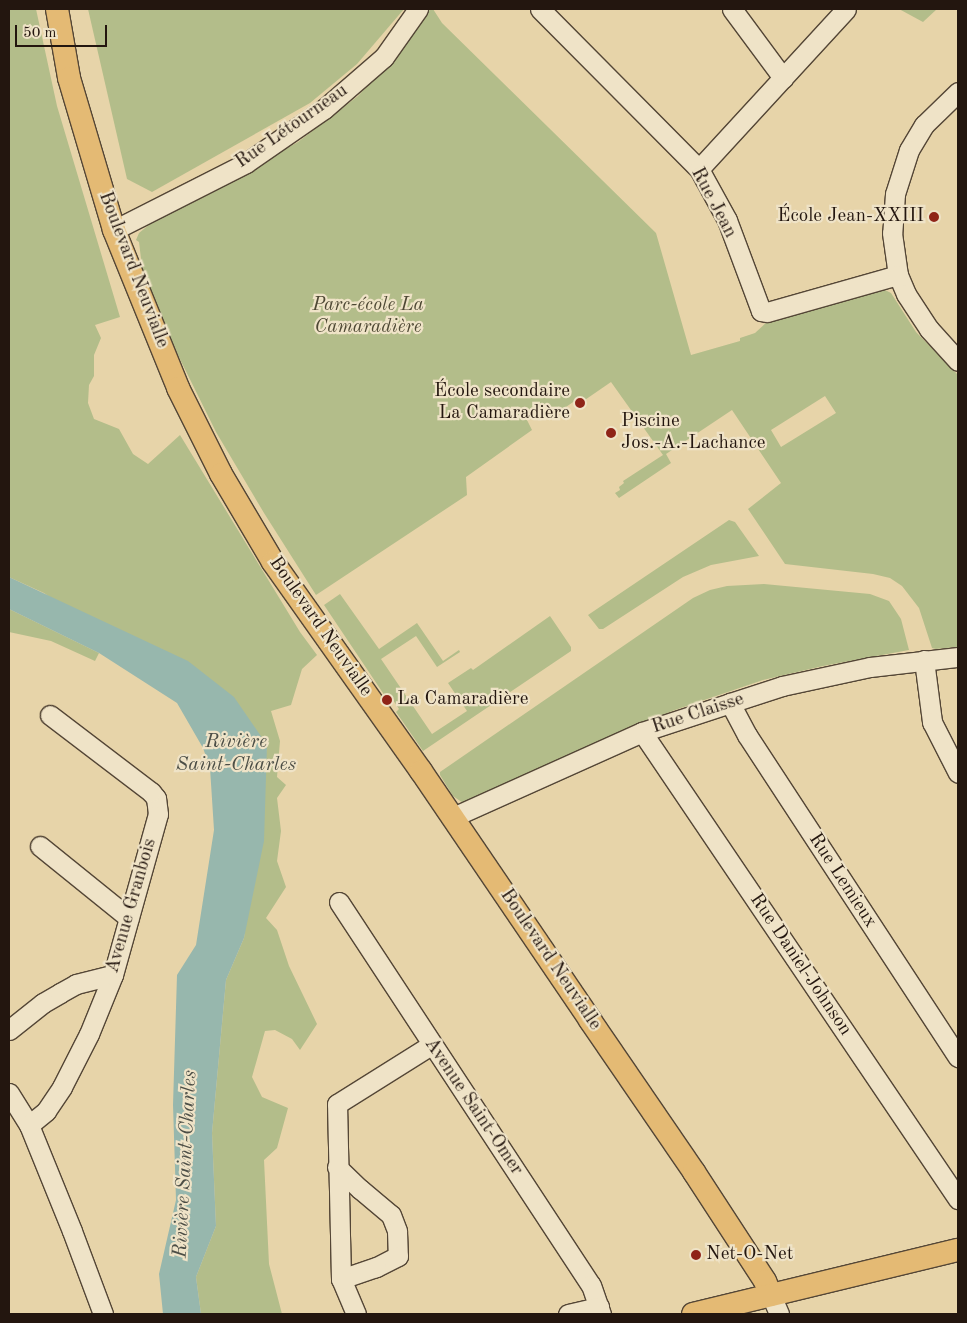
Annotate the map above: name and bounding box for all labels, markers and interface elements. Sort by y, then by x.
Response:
scale bar [18,15,110,47]
text: 50 m [23,26,57,41]
street label: Rue Létourneau [231,80,353,174]
street label: Rue Jean [685,164,741,242]
street label: Boulevard Neuvialle [93,189,173,351]
place label: École Jean-XXIII [777,206,924,228]
marker: École Jean-XXIII [928,211,940,223]
park label: Parc-école La Camaradière [312,295,424,339]
place label: École secondaire La Camaradière [434,381,570,425]
marker: École secondaire La Camaradière [574,397,586,409]
place label: Piscine Jos.-A.-Lachance [621,411,766,455]
marker: Piscine Jos.-A.-Lachance [605,427,617,439]
street label: Boulevard Neuvialle [263,553,377,701]
street label: Rue Claisse [649,688,747,740]
place label: La Camaradière [397,689,529,711]
marker: La Camaradière [381,694,393,706]
water label: Rivière Saint-Charles [176,730,296,777]
street label: Rue Lemieux [803,829,881,933]
street label: Avenue Granbois [102,836,162,976]
street label: Boulevard Neuvialle [494,885,606,1035]
street label: Rue Daniel-Johnson [744,890,856,1040]
street label: Avenue Saint-Omer [419,1034,527,1180]
water label: Rivière Saint-Charles [169,1069,203,1259]
place label: Net-O-Net [706,1244,793,1266]
marker: Net-O-Net [690,1249,702,1261]

